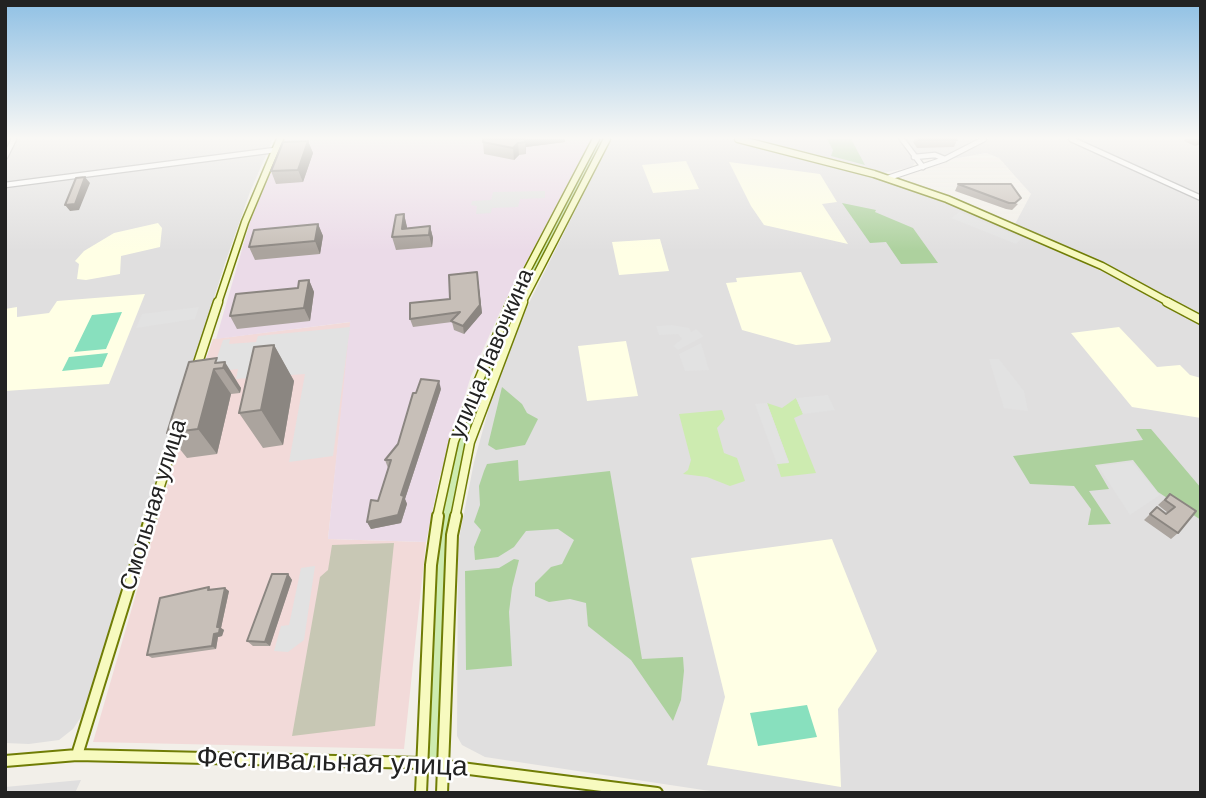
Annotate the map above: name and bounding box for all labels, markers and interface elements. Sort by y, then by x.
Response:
street label: улица Лавочкина [444,265,540,443]
street label: Смольная улица [115,416,193,594]
street label: Фестивальная улица [196,741,468,785]

